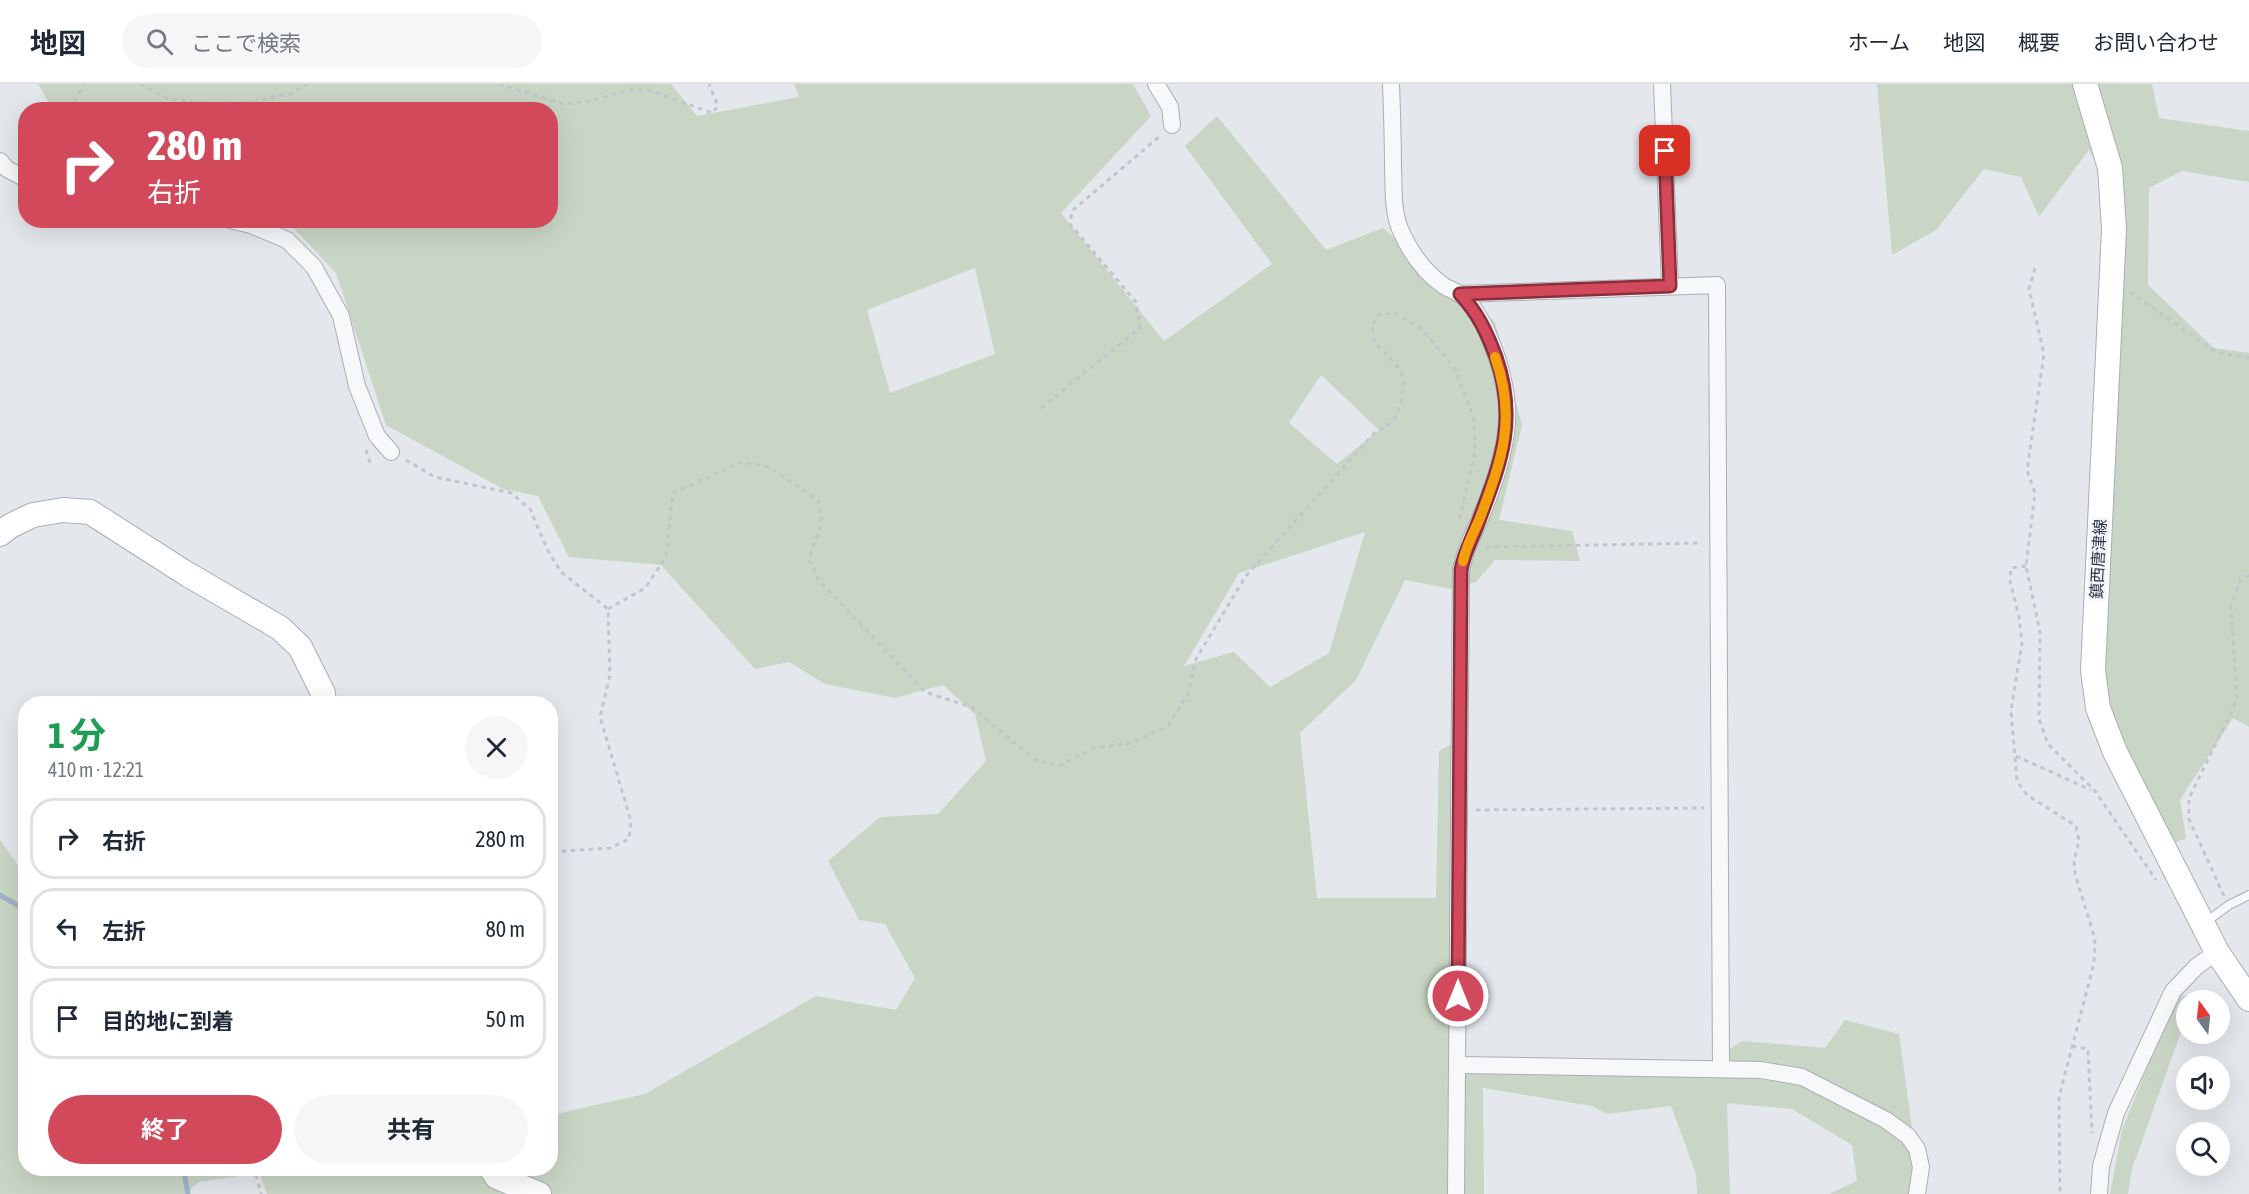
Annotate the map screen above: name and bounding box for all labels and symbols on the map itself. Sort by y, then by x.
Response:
pin [1639,125,1690,176]
street label: 鎮西唐津線 [2087,519,2109,599]
position arrow [1426,964,1490,1028]
north arrow [2176,990,2230,1044]

